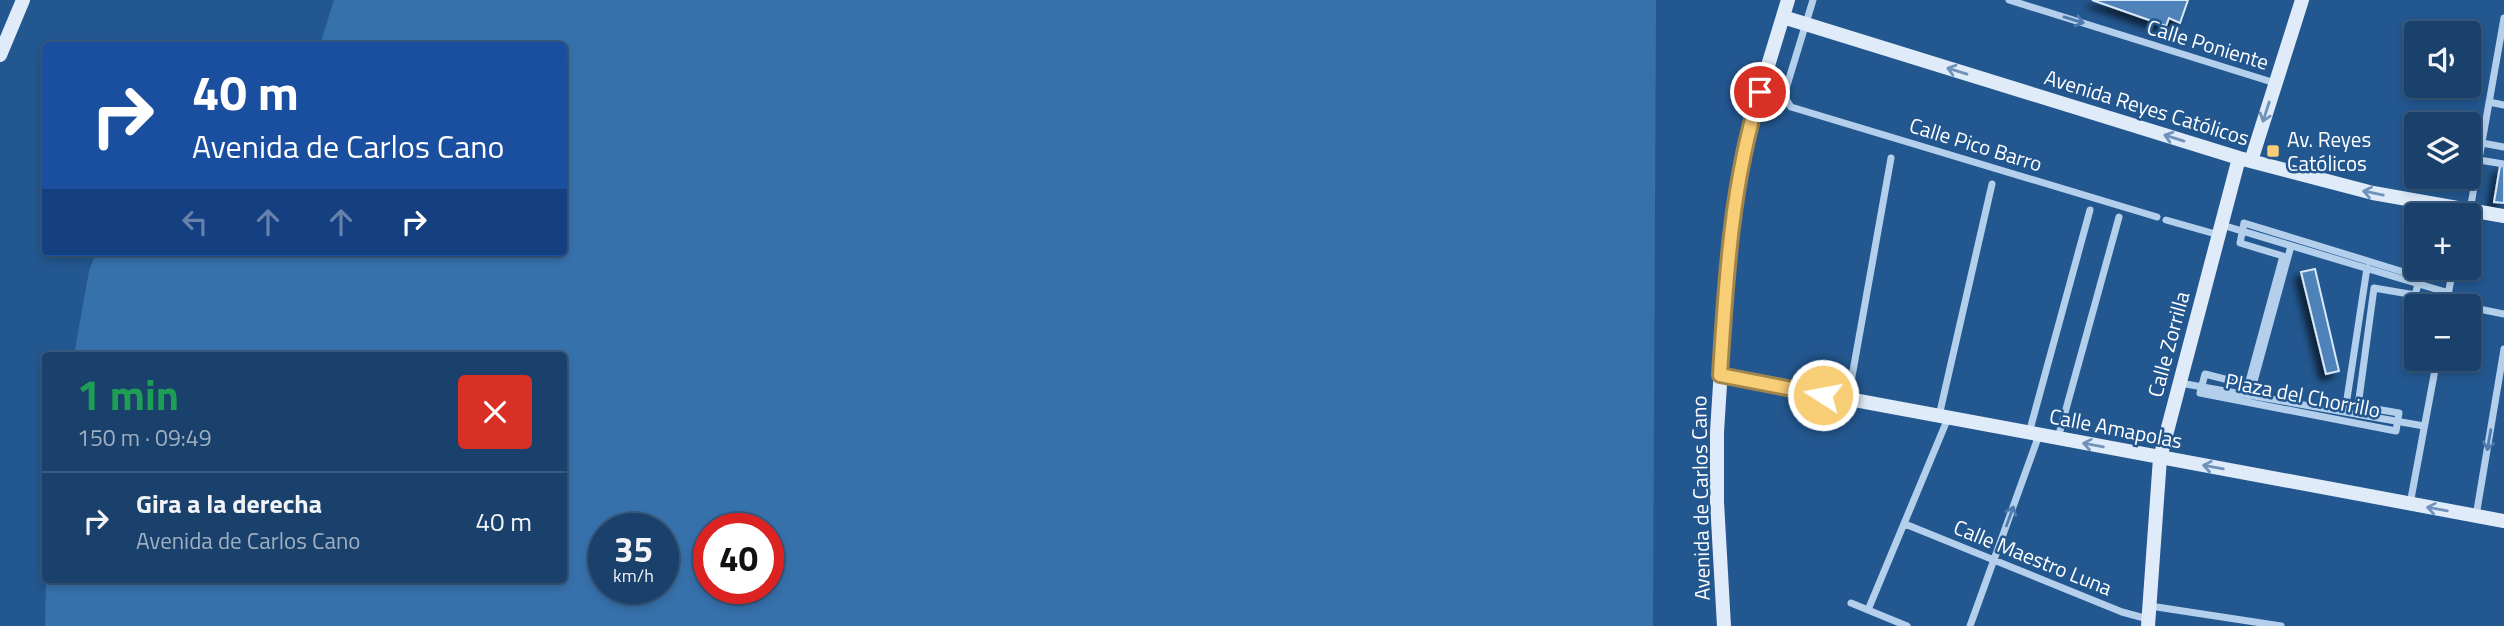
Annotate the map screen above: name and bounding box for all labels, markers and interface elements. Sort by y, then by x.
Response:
street label: Calle Poniente [2143,10,2273,78]
one-way arrow [2063,15,2085,28]
map controls [2404,21,2481,371]
button: sound [2404,21,2481,98]
text: 40 m [192,54,299,129]
street label: Avenida Reyes Católicos [2041,61,2253,153]
pin [1730,62,1790,122]
one-way arrow [1946,63,1968,76]
icon: right [77,70,168,161]
icon: arrive [1741,73,1779,111]
one-way arrow [2259,100,2272,122]
street label: Calle Pico Barro [1906,109,2046,179]
button: layers [2404,112,2481,189]
text: Avenida de Carlos Cano [192,122,504,170]
place label: Av. Reyes Católicos [2287,123,2371,179]
one-way arrow [2163,131,2185,144]
marker: Av. Reyes Católicos [2265,143,2281,159]
one-way arrow [2362,185,2385,199]
icon: left [176,203,214,241]
icon: ahead [249,203,287,241]
icon: ahead [322,203,360,241]
icon: right [395,203,433,241]
button: + [2404,203,2481,280]
street label: Calle Zorrilla [2139,287,2198,400]
button: − [2404,294,2481,371]
position arrow [1786,358,1860,432]
text: 1 min [77,362,179,426]
street label: Plaza del Chorrillo [2223,364,2383,426]
button: close [458,375,532,449]
street label: Avenida de Carlos Cano [1682,395,1718,601]
street label: Calle Amapolas [2047,399,2185,457]
text: 150 m · 09:49 [77,420,212,455]
one-way arrow [2481,428,2495,451]
one-way arrow [2082,438,2105,452]
one-way arrow [2202,460,2225,474]
text: Gira a la derecha [136,484,322,523]
one-way arrow [2426,501,2449,515]
icon: right [77,502,115,540]
text: 40 m [475,502,532,541]
one-way arrow [2005,505,2017,527]
street label: Calle Maestro Luna [1949,511,2118,604]
speed limit sign: 40 [693,513,784,604]
text: 35 [614,522,653,576]
text: Avenida de Carlos Cano [136,523,360,558]
text: km/h [613,562,654,589]

